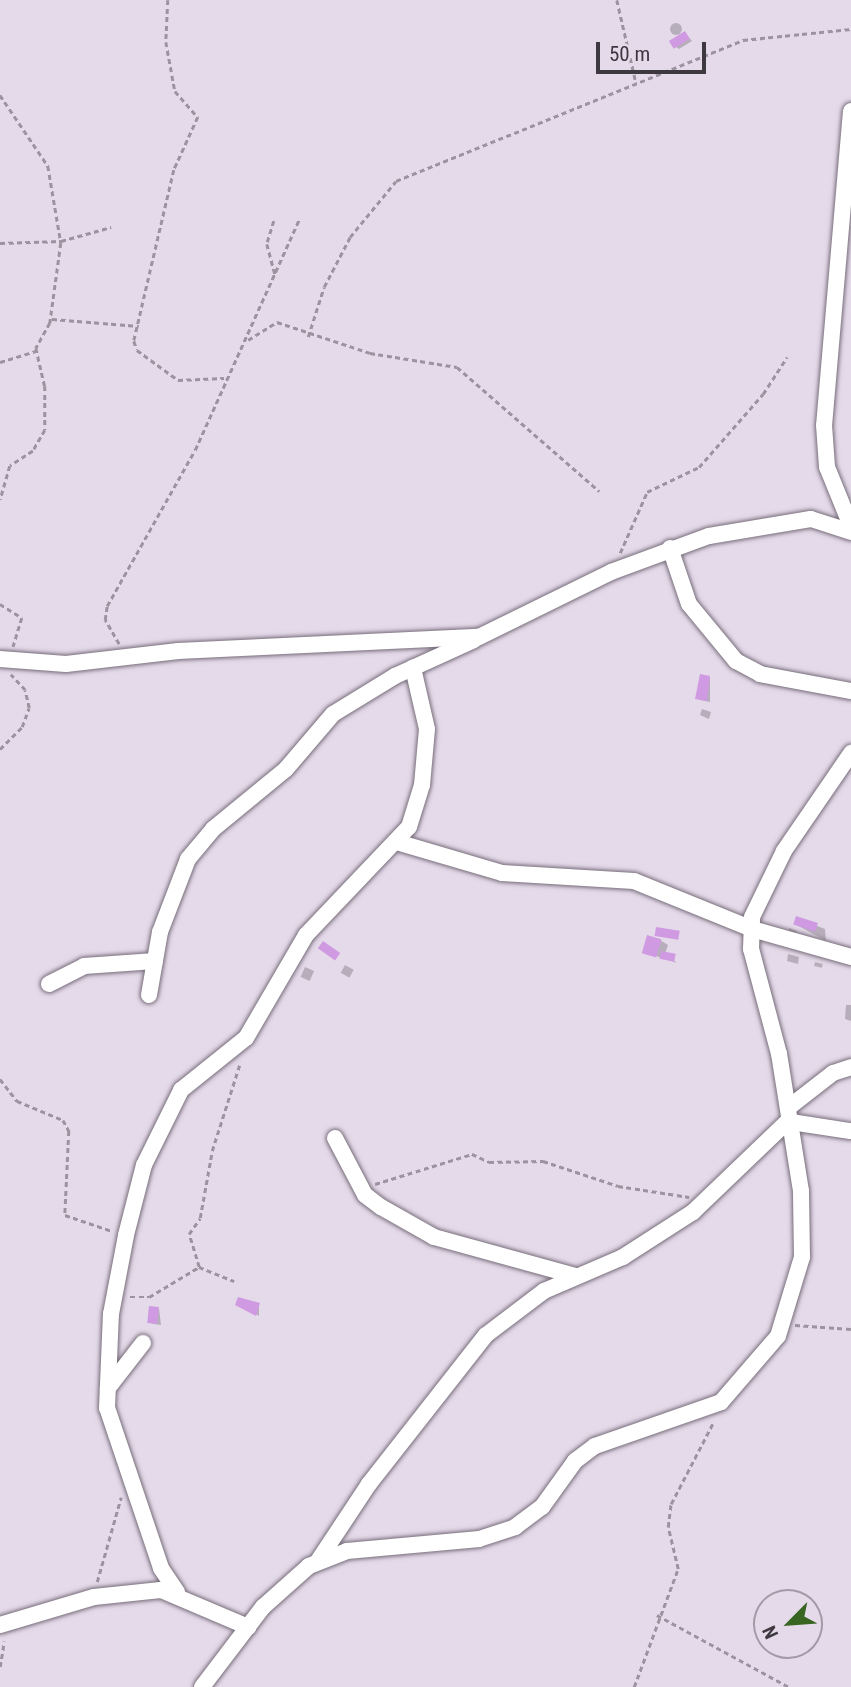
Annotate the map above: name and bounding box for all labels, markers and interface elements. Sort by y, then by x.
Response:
scale bar [599,28,709,72]
text: 50 m [609,42,650,66]
north arrow [753,1589,823,1659]
text: N [757,1622,783,1642]

